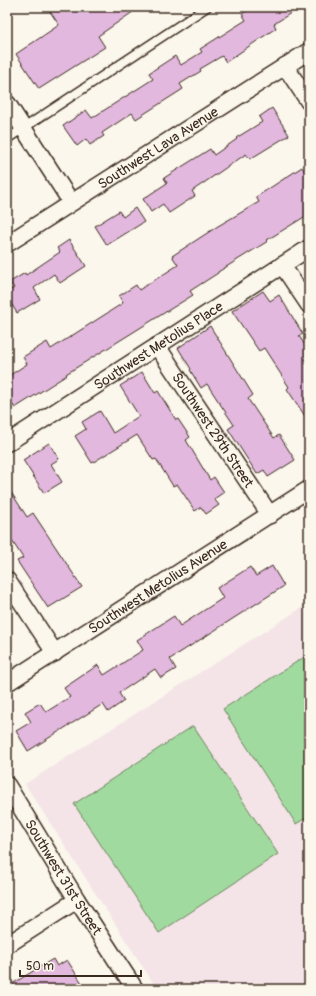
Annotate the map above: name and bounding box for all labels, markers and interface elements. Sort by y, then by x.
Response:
street label: Southwest Lava Avenue [95,103,222,193]
street label: Southwest Metolius Place [91,298,226,394]
street label: Southwest 29th Street [168,370,257,491]
street label: Southwest Metolius Avenue [85,536,231,638]
street label: Southwest 31st Street [21,816,106,938]
scale bar [20,952,141,978]
text: 50 m [26,959,54,974]

